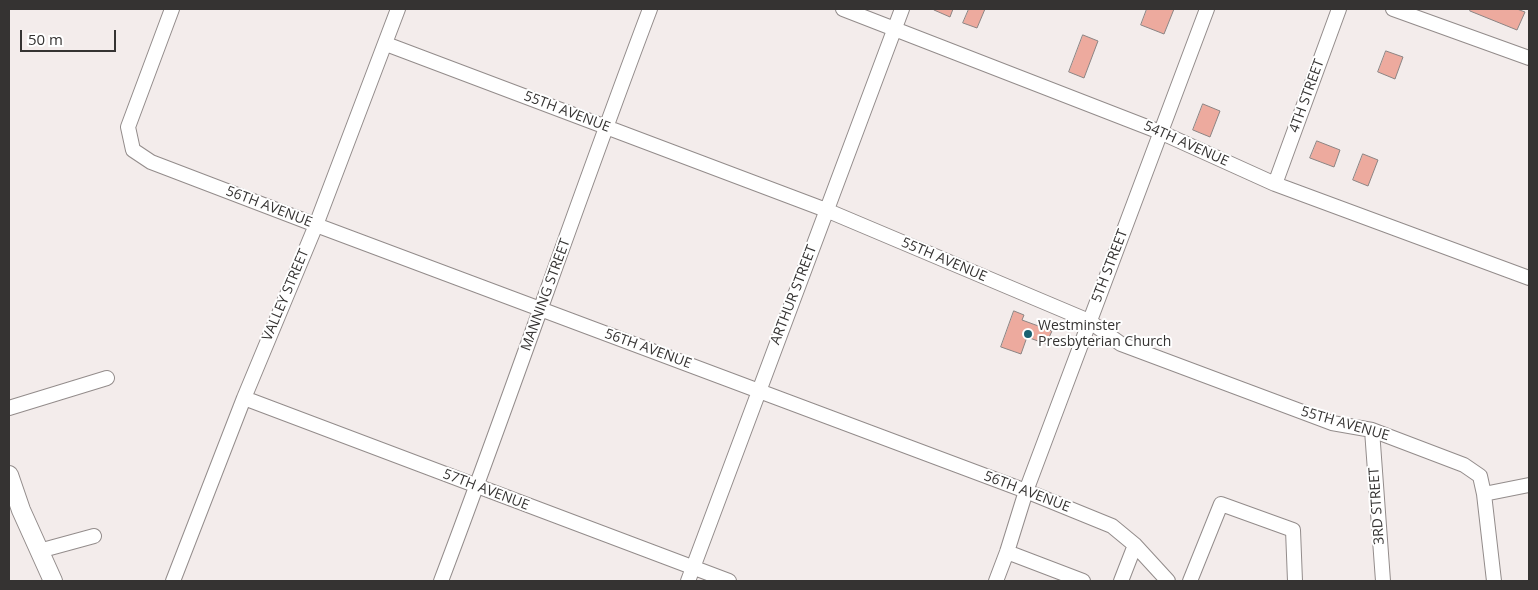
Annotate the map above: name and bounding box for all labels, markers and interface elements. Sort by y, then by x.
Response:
scale bar [22,20,119,52]
text: 50 m [28,29,63,49]
street label: 4TH STREET [1286,57,1328,135]
street label: 55TH AVENUE [521,88,613,136]
street label: 54TH AVENUE [1141,118,1231,170]
street label: 56TH AVENUE [223,183,315,231]
street label: 5TH STREET [1088,227,1132,305]
street label: 55TH AVENUE [899,234,989,286]
street label: MANNING STREET [518,237,574,353]
street label: ARTHUR STREET [767,243,821,347]
street label: VALLEY STREET [259,246,313,344]
place label: Westminster Presbyterian Church [1038,318,1171,351]
street label: 56TH AVENUE [602,326,694,372]
marker: Westminster Presbyterian Church [1022,328,1034,340]
street label: 55TH AVENUE [1299,403,1391,445]
street label: 57TH AVENUE [440,466,532,514]
street label: 3RD STREET [1366,467,1388,545]
street label: 56TH AVENUE [981,468,1073,516]

